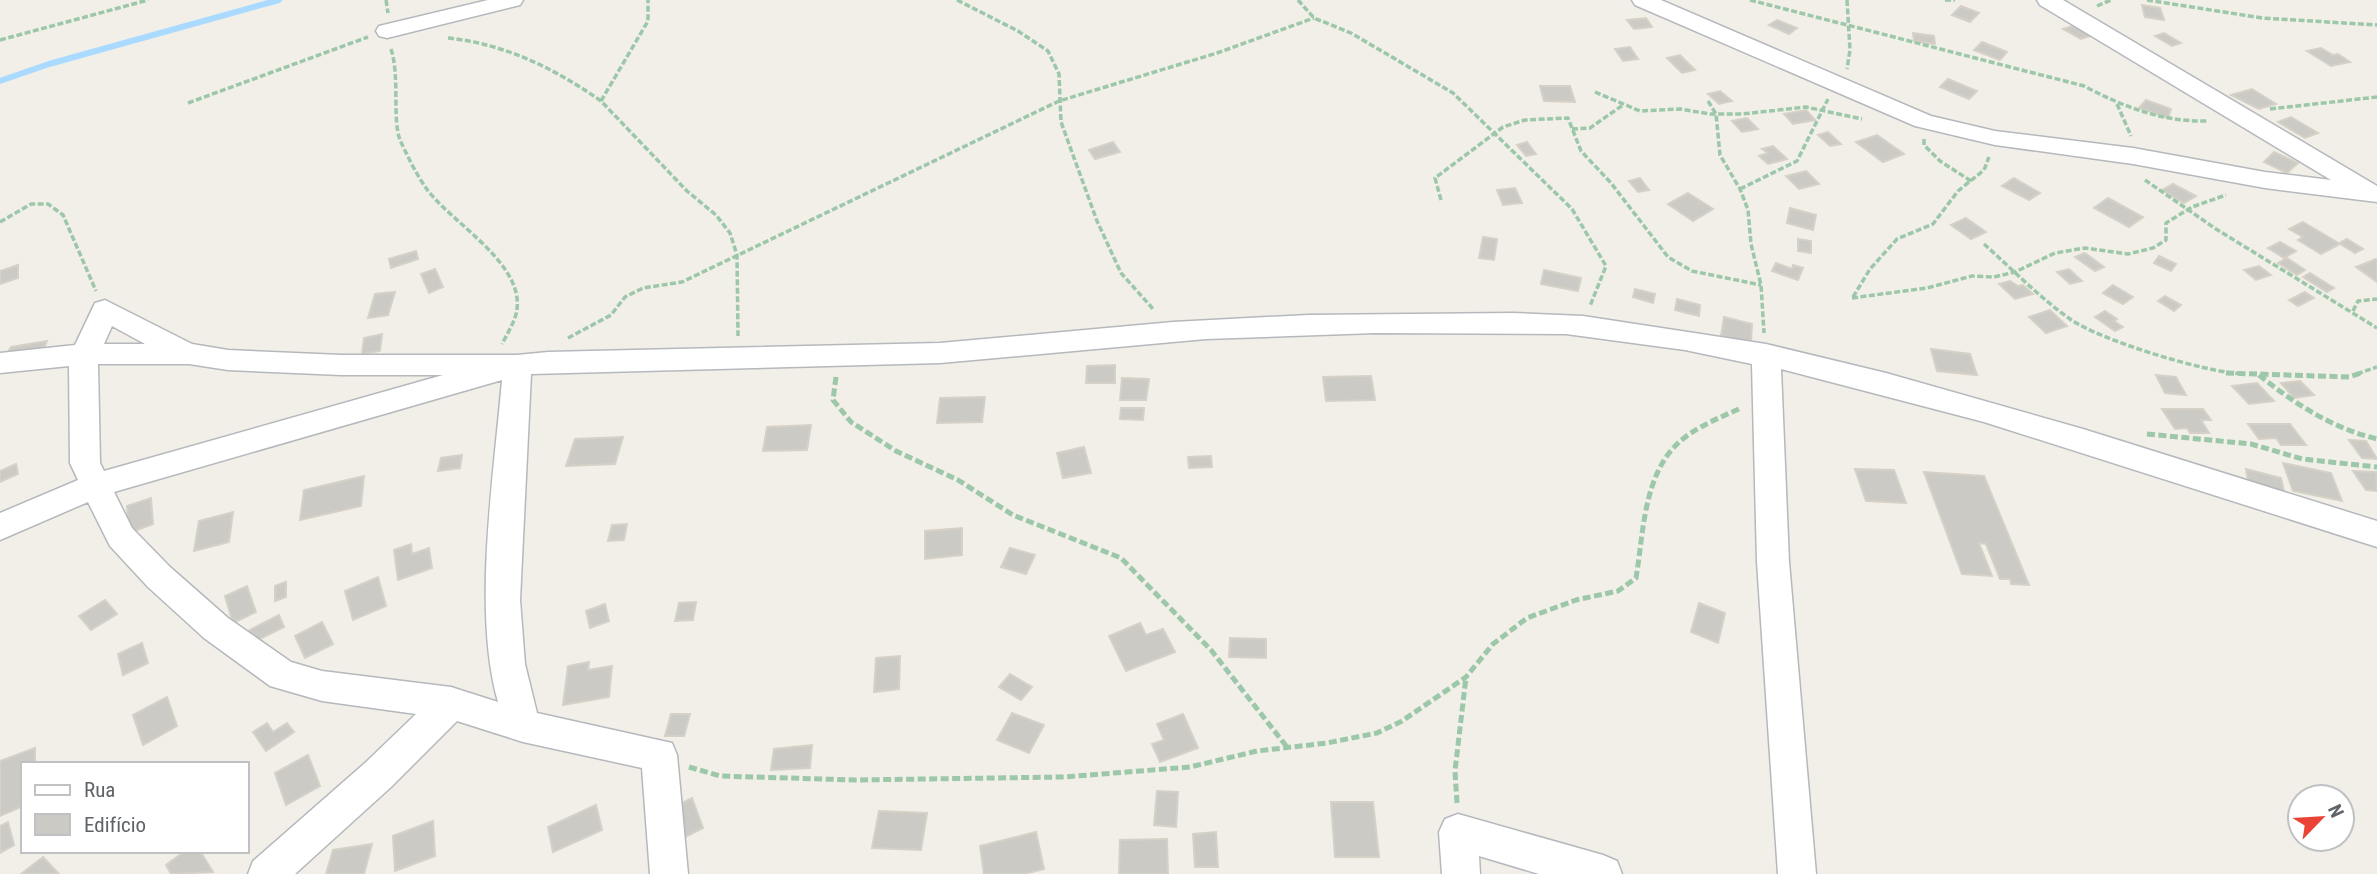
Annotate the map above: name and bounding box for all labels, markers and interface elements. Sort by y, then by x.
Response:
legend [21,762,248,853]
text: Rua [84,778,115,802]
north arrow [2286,783,2356,853]
text: N [2323,801,2349,821]
text: Edifício [84,813,146,837]

